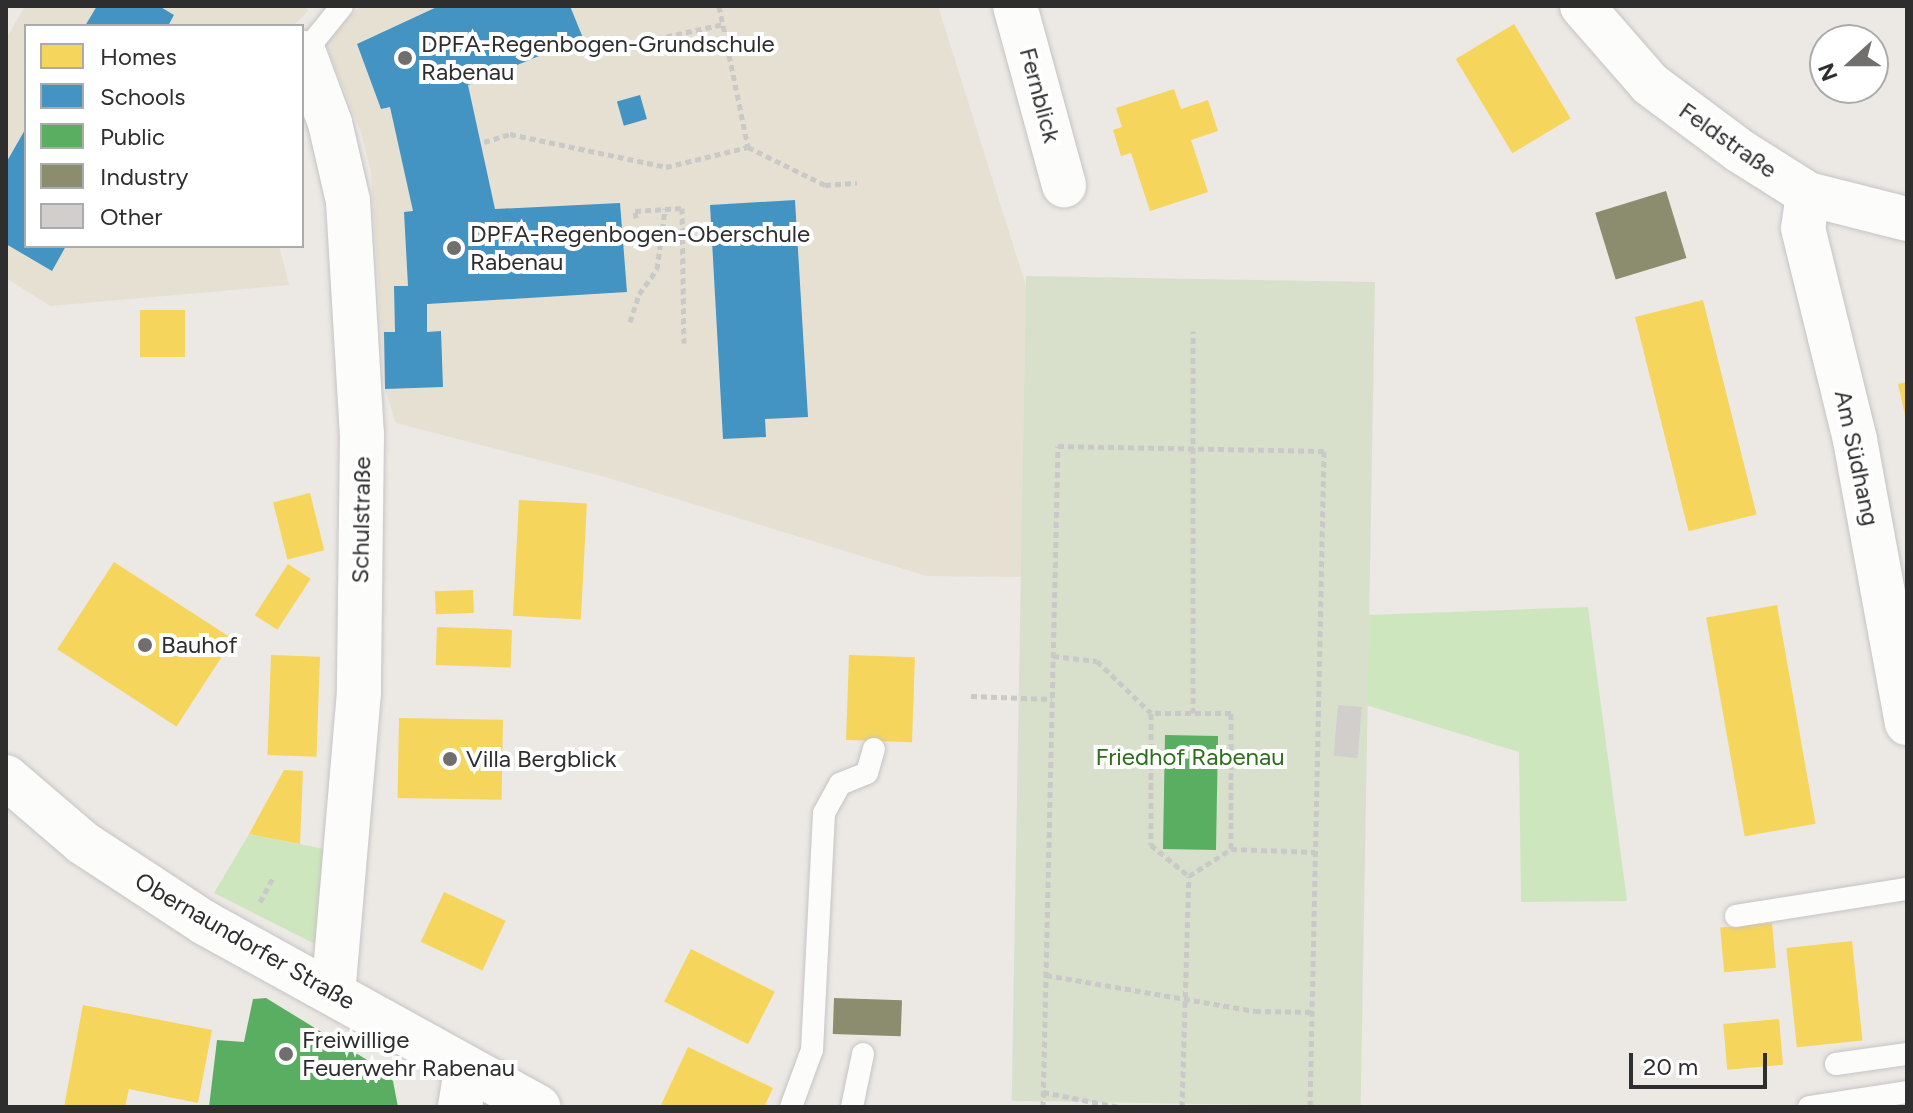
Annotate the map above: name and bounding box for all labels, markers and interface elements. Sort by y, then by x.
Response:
legend [24,24,304,248]
north arrow [1809,24,1889,104]
place label: DPFA-Regenbogen-Grundschule Rabenau [421,30,775,86]
text: Homes [100,42,177,71]
street label: Fernblick [1014,44,1066,146]
marker: DPFA-Regenbogen-Grundschule Rabenau [396,49,414,67]
text: N [1812,59,1844,85]
text: Schools [100,82,185,111]
street label: Feldstraße [1674,96,1782,184]
text: Public [100,122,165,151]
text: Industry [100,162,188,191]
text: Other [100,202,162,231]
place label: DPFA-Regenbogen-Oberschule Rabenau [470,220,810,276]
marker: DPFA-Regenbogen-Oberschule Rabenau [445,239,463,257]
street label: Am Südhang [1829,388,1885,528]
street label: Schulstraße [345,456,377,584]
place label: Bauhof [161,631,237,659]
marker: Bauhof [136,636,154,654]
park label: Friedhof Rabenau [1095,743,1285,771]
place label: Villa Bergblick [466,745,616,773]
marker: Villa Bergblick [441,750,459,768]
street label: Obernaundorfer Straße [130,866,360,1016]
place label: Freiwillige Feuerwehr Rabenau [302,1026,515,1082]
scale bar [1633,1037,1771,1087]
marker: Freiwillige Feuerwehr Rabenau [277,1045,295,1063]
text: 20 m [1643,1052,1698,1081]

